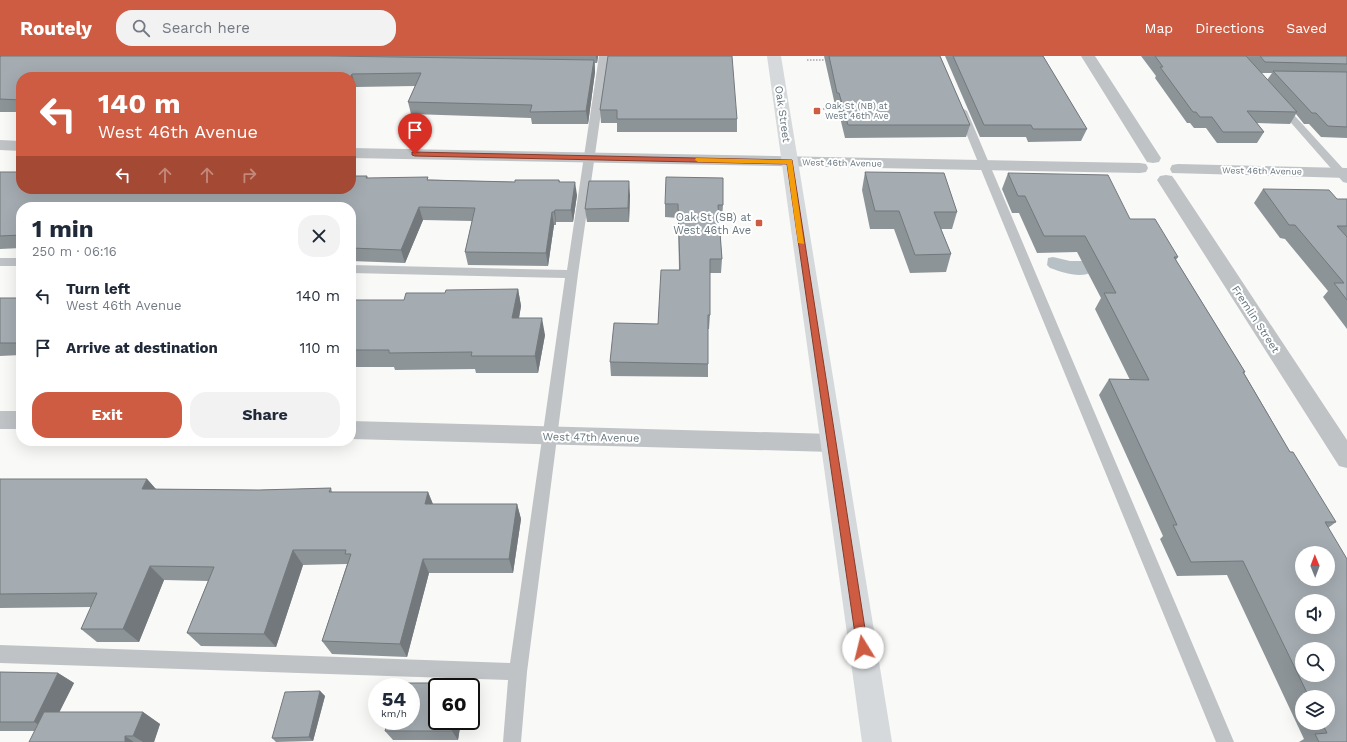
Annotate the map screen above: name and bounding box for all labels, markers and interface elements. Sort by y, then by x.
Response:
search box [116,10,396,46]
text: Routely [20,17,92,40]
icon: search [130,17,152,39]
text: Search here [162,19,250,37]
text: Map [1145,20,1173,36]
text: Directions [1195,20,1264,36]
text: Saved [1286,20,1327,36]
street label: Oak Street [772,85,793,144]
text: 140 m [98,87,181,120]
icon: left [32,88,84,140]
place label: Oak St (NB) at West 46th Ave [825,101,889,121]
marker: Oak St (NB) at West 46th Ave [812,106,822,116]
pin [398,113,432,154]
icon: arrive [404,119,426,141]
text: West 46th Avenue [98,121,258,142]
street label: West 46th Avenue [802,157,882,169]
icon: left [112,164,134,186]
icon: ahead [154,164,176,186]
icon: ahead [196,164,218,186]
icon: right [238,164,260,186]
street label: West 46th Avenue [1222,165,1302,177]
place label: Oak St (SB) at West 46th Ave [673,211,751,237]
text: 1 min [32,215,94,243]
button: close [298,215,340,257]
marker: Oak St (SB) at West 46th Ave [754,218,764,228]
text: 250 m · 06:16 [32,244,117,259]
text: Turn left [66,280,130,298]
street label: Fremlin Street [1229,283,1282,356]
icon: left [32,285,54,307]
text: 140 m [296,287,340,305]
text: West 46th Avenue [66,298,182,313]
icon: arrive [32,337,54,359]
text: Arrive at destination [66,339,218,357]
text: 110 m [300,339,340,357]
button: Exit [32,392,182,438]
button: Share [190,392,340,438]
street label: West 47th Avenue [543,430,639,445]
north arrow [1295,546,1335,586]
map controls [1295,546,1335,730]
button: sound [1295,594,1335,634]
position arrow [842,627,884,669]
button: search [1295,642,1335,682]
speed limit sign: 60 [428,678,480,730]
text: 54 [382,687,406,711]
button: layers [1295,690,1335,730]
text: km/h [381,708,407,719]

